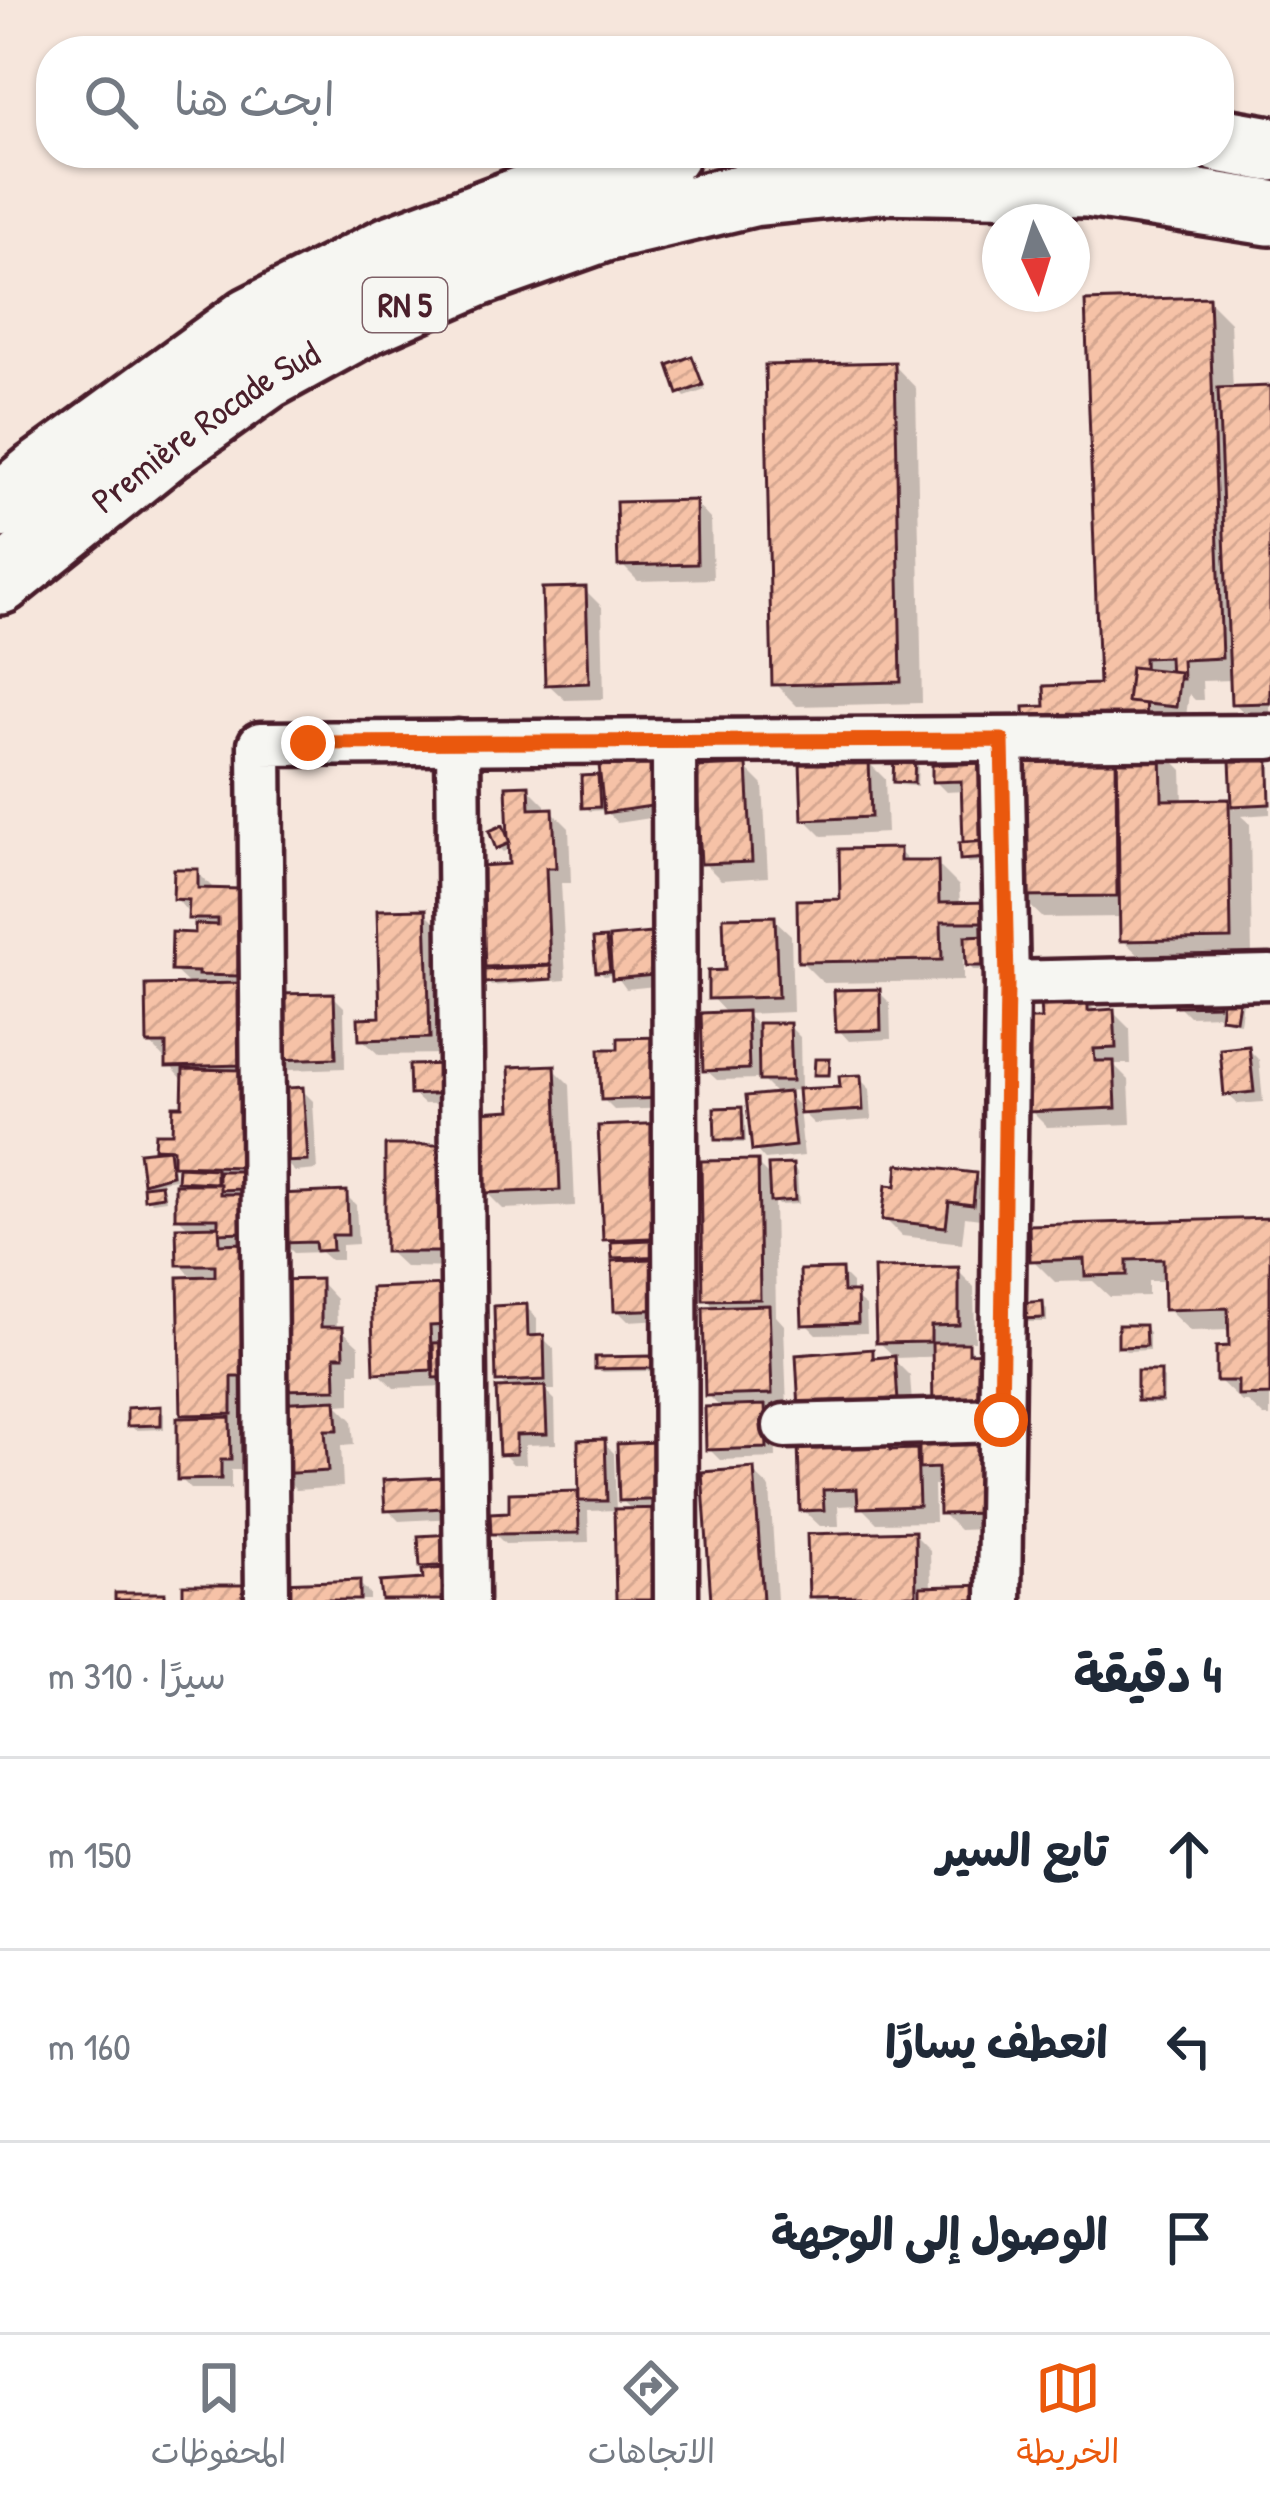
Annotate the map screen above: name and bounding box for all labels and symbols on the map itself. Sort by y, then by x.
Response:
north arrow [982,204,1090,312]
road number: RN 5 [363,278,447,332]
street label: Première Rocade Sud [80,328,328,524]
route end [281,716,335,770]
route start [974,1393,1028,1447]

